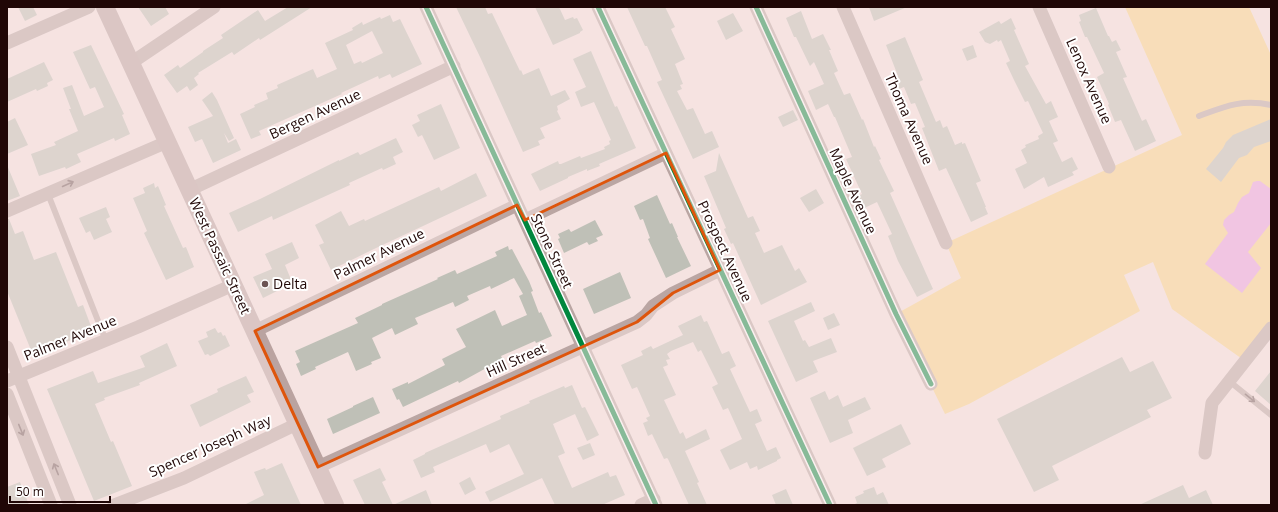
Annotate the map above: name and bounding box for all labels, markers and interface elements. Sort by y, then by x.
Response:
street label: Lenox Avenue [1062,35,1117,127]
street label: Thoma Avenue [881,70,938,167]
street label: Bergen Avenue [266,84,364,143]
street label: Maple Avenue [825,145,882,237]
one-way arrow [62,180,74,188]
street label: West Passaic Street [185,194,256,317]
street label: Prospect Avenue [694,197,757,305]
street label: Stone Street [527,210,578,291]
street label: Palmer Avenue [330,223,427,284]
place label: Delta [273,274,307,293]
marker: Delta [260,279,270,289]
street label: Palmer Avenue [21,310,119,365]
street label: Hill Street [483,338,549,381]
one-way arrow [1245,394,1255,403]
street label: Spencer Joseph Way [146,410,275,481]
one-way arrow [18,424,26,436]
one-way arrow [51,463,59,475]
scale bar [10,478,110,504]
text: 50 m [16,483,44,500]

